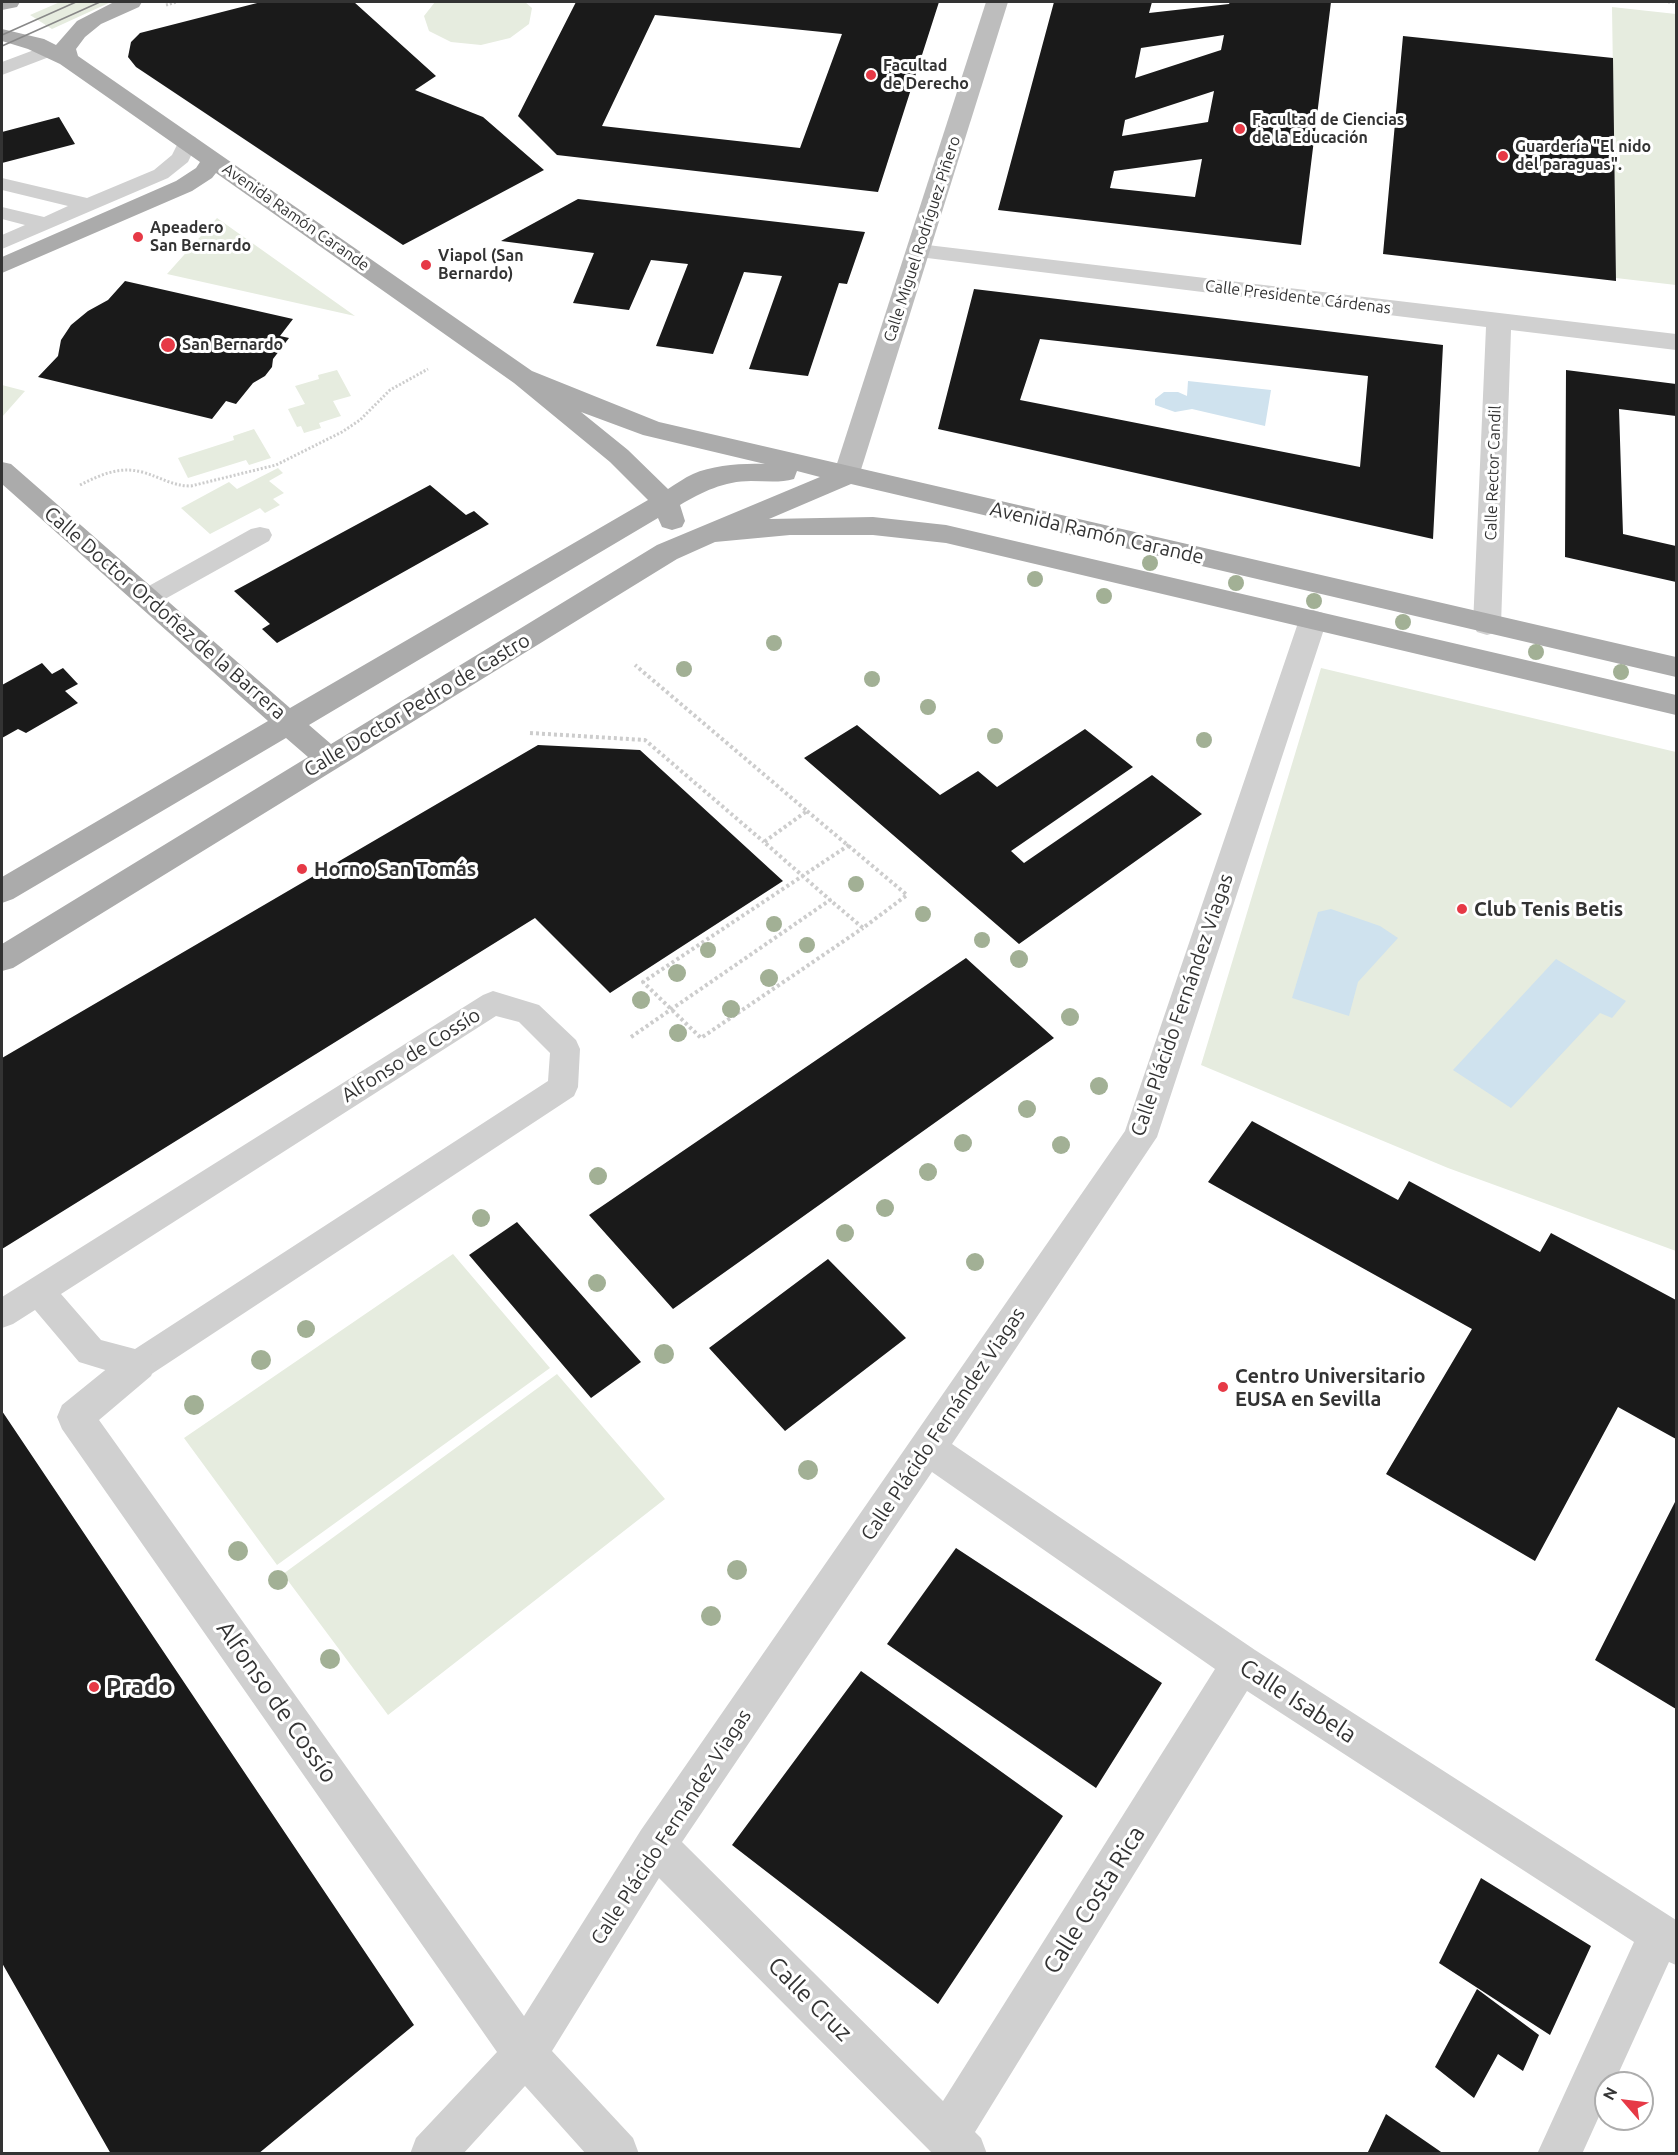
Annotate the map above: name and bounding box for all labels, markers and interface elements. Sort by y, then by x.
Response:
place label: Facultad de Derecho [883,56,969,94]
marker: Facultad de Derecho [864,68,878,82]
place label: Facultad de Ciencias de la Educación [1252,110,1404,148]
marker: Facultad de Ciencias de la Educación [1233,122,1247,136]
street label: Calle Miguel Rodríguez Piñero [880,134,964,344]
place label: Guardería "El nido del paraguas". [1515,137,1651,175]
marker: Guardería "El nido del paraguas". [1496,149,1510,163]
street label: Avenida Ramón Carande [219,159,373,275]
place label: Apeadero San Bernardo [150,218,251,256]
marker: Apeadero San Bernardo [131,230,145,244]
place label: Viapol (San Bernardo) [438,246,524,284]
marker: Viapol (San Bernardo) [419,258,433,272]
street label: Calle Presidente Cárdenas [1204,276,1392,318]
place label: San Bernardo [182,335,283,355]
marker: San Bernardo [159,336,177,354]
street label: Calle Rector Candil [1481,405,1505,541]
street label: Avenida Ramón Carande [988,497,1206,569]
street label: Calle Doctor Ordoñez de la Barrera [39,501,291,725]
street label: Calle Doctor Pedro de Castro [300,628,534,782]
place label: Horno San Tomás [314,857,476,881]
marker: Horno San Tomás [295,862,309,876]
street label: Calle Plácido Fernández Viagas [1126,871,1238,1139]
place label: Club Tenis Betis [1474,897,1623,921]
marker: Club Tenis Betis [1455,902,1469,916]
street label: Alfonso de Cossío [337,1003,485,1107]
street label: Calle Plácido Fernández Viagas [856,1303,1030,1545]
place label: Centro Universitario EUSA en Sevilla [1235,1364,1426,1411]
marker: Centro Universitario EUSA en Sevilla [1216,1380,1230,1394]
street label: Alfonso de Cossío [210,1616,344,1788]
street label: Calle Isabela [1234,1653,1362,1749]
place label: Prado [106,1673,173,1701]
marker: Prado [87,1680,101,1694]
street label: Calle Plácido Fernández Viagas [586,1705,756,1949]
street label: Calle Costa Rica [1037,1821,1151,1979]
street label: Calle Cruz [762,1951,858,2047]
north arrow [1594,2071,1654,2131]
text: N [1599,2084,1621,2103]

